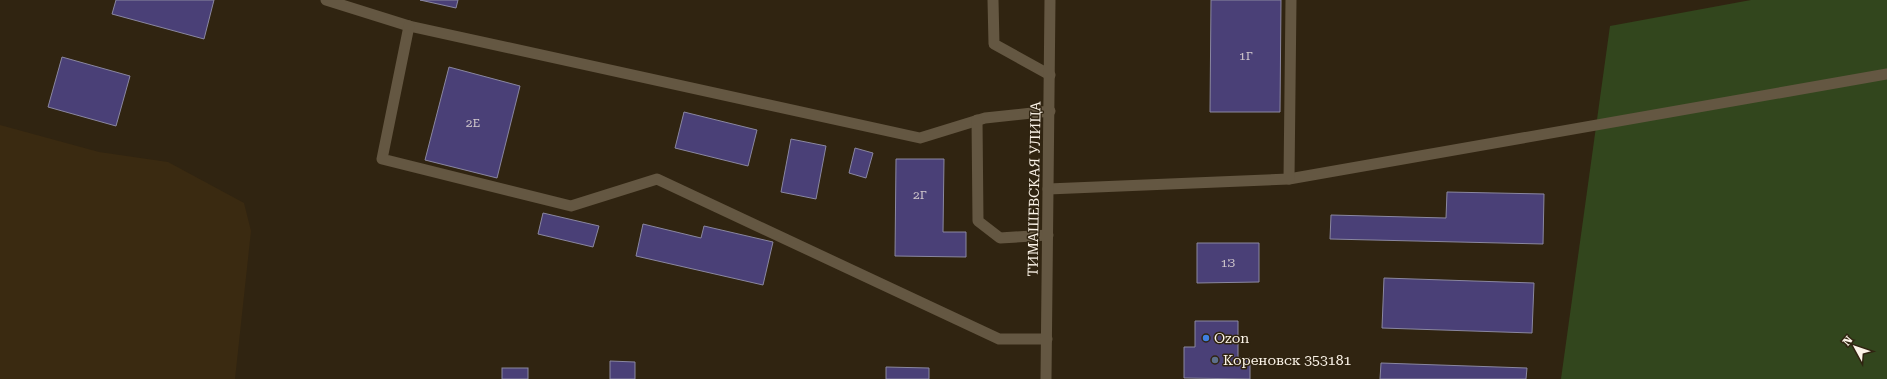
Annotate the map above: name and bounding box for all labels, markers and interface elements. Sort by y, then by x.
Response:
house number: 1Г [1239,49,1253,63]
street label: ТИМАШЕВСКАЯ УЛИЦА [1024,101,1044,277]
house number: 2Е [466,116,480,130]
house number: 2Г [913,188,927,202]
house number: 1З [1221,256,1235,270]
north arrow [1835,327,1875,367]
place label: Ozon [1214,330,1249,346]
marker: Ozon [1201,333,1211,343]
text: N [1840,333,1856,348]
place label: Кореновск 353181 [1223,352,1351,368]
marker: Кореновск 353181 [1210,355,1220,365]

